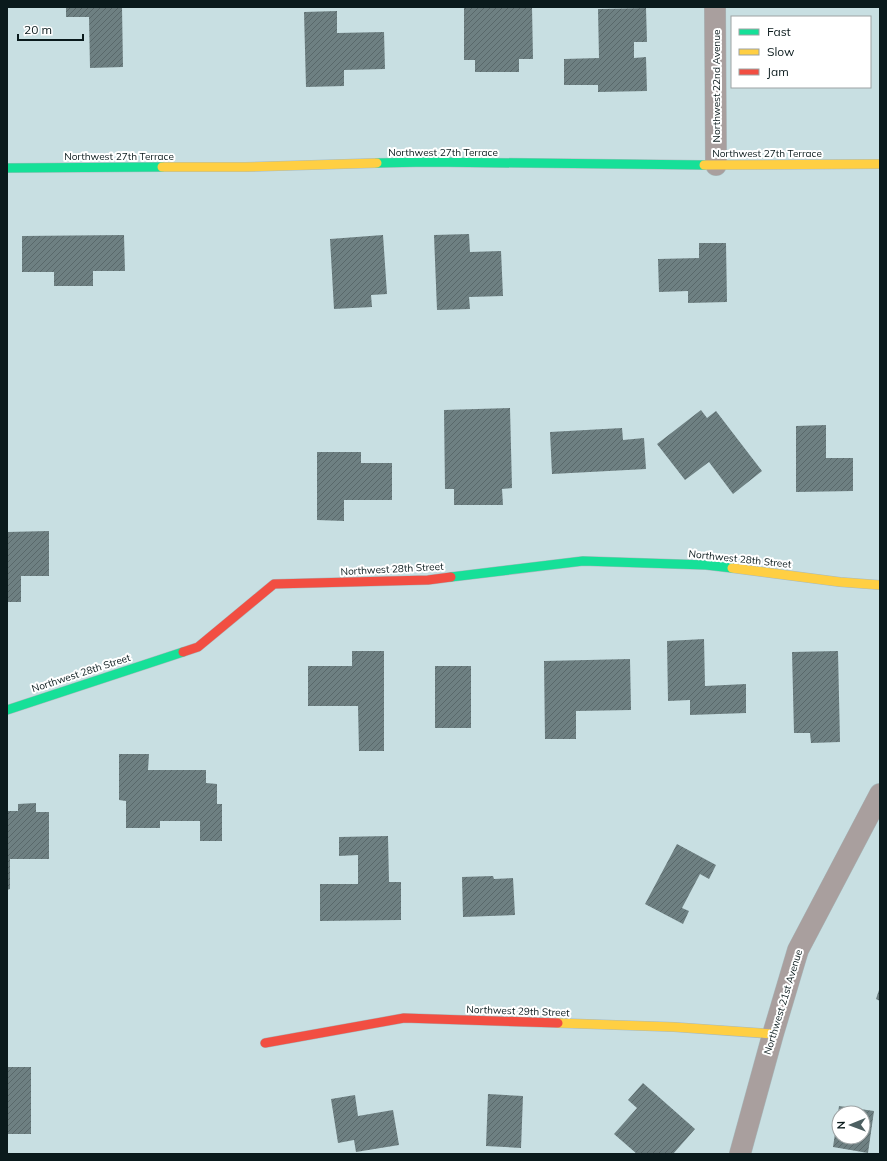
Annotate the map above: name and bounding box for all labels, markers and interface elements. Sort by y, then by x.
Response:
scale bar [18,16,83,42]
legend [731,16,871,88]
text: 20 m [24,22,52,37]
text: Fast [767,24,791,39]
street label: Northwest 22nd Avenue [710,30,723,142]
text: Slow [767,44,795,59]
text: Jam [767,64,789,79]
street label: Northwest 27th Terrace [388,146,498,159]
street label: Northwest 27th Terrace [712,147,822,160]
street label: Northwest 27th Terrace [64,150,174,163]
street label: Northwest 28th Street [688,547,792,571]
street label: Northwest 28th Street [340,560,444,578]
street label: Northwest 28th Street [30,651,132,695]
street label: Northwest 21st Avenue [761,948,805,1056]
street label: Northwest 29th Street [466,1003,570,1019]
north arrow [831,1105,871,1145]
text: N [834,1121,848,1129]

